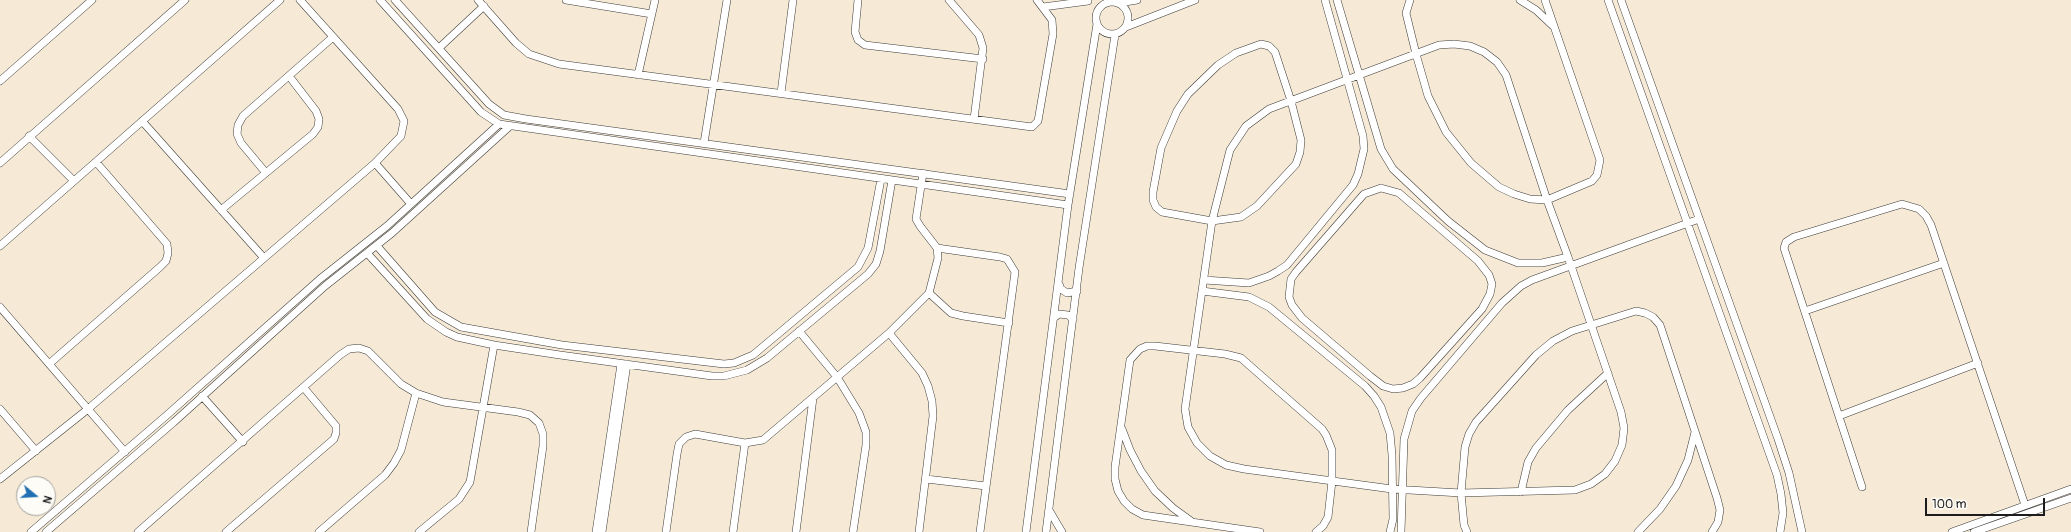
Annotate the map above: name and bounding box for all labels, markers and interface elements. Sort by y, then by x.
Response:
north arrow [16,476,56,516]
scale bar [1927,490,2047,516]
text: N [40,494,54,505]
text: 100 m [1932,497,1966,512]

